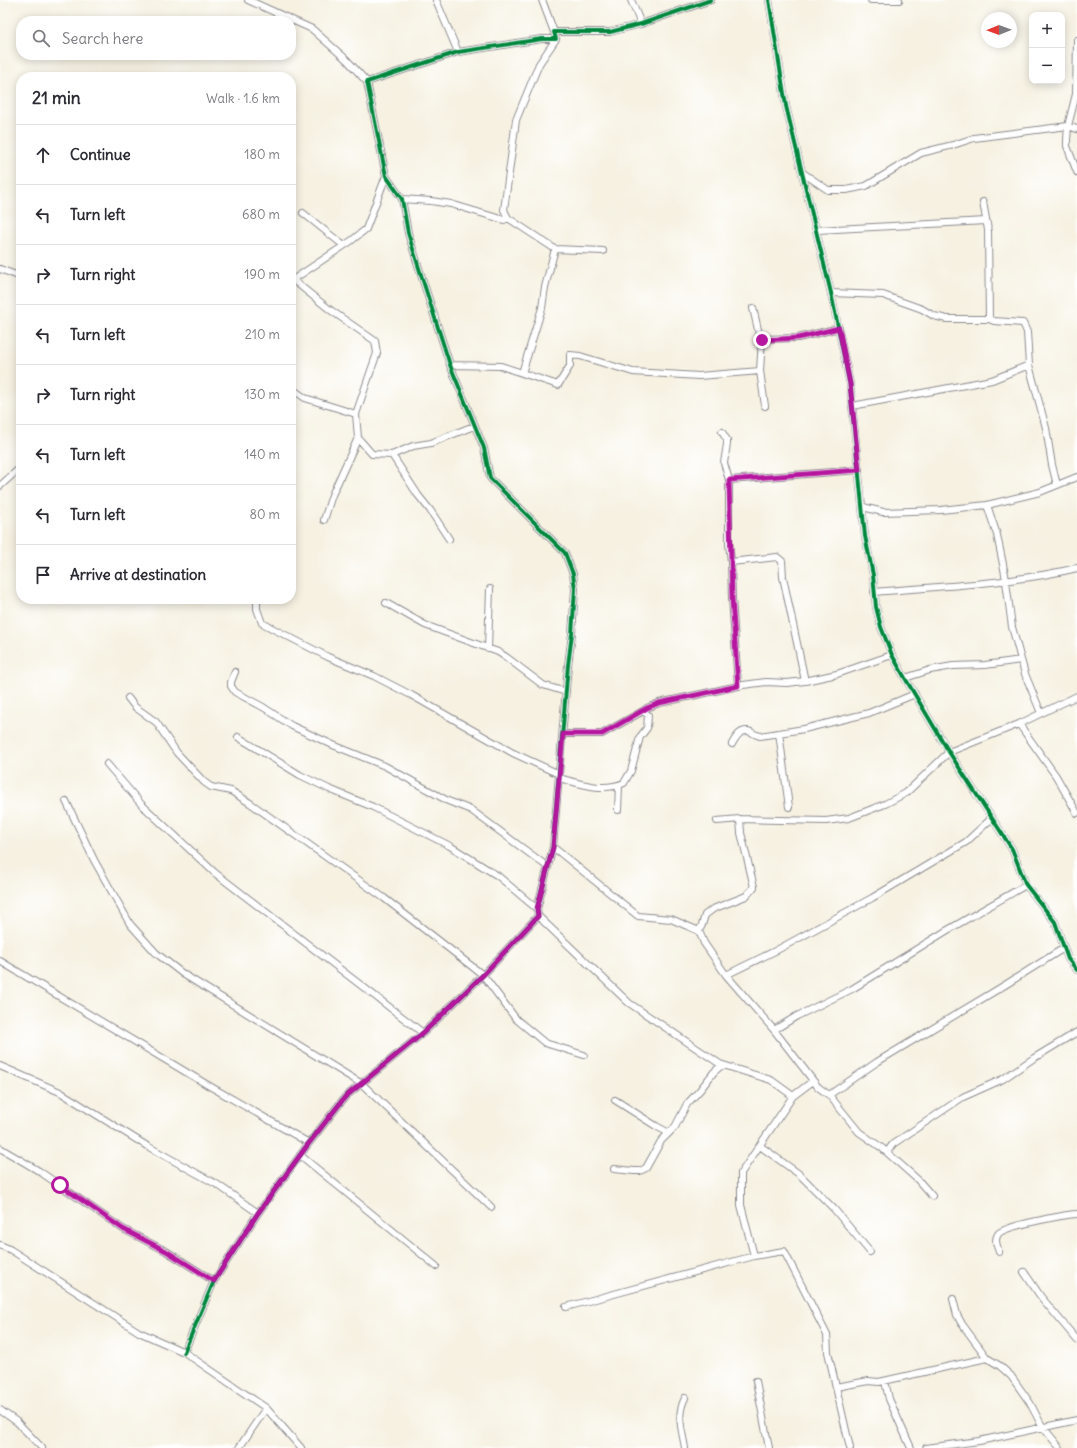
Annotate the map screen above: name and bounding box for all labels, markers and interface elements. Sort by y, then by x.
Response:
north arrow [981,12,1017,48]
map controls [1029,12,1065,84]
button: + [1029,12,1065,48]
search box [16,16,296,60]
icon: search [30,27,52,49]
text: Search here [62,29,143,48]
button: − [1029,48,1065,84]
text: 21 min [32,87,81,109]
text: Walk · 1.6 km [206,90,280,107]
icon: ahead [32,144,54,166]
text: Continue [70,145,131,164]
text: 180 m [244,146,280,163]
icon: left [32,204,54,226]
text: Turn left [70,205,125,224]
text: 680 m [242,206,280,223]
icon: right [32,264,54,286]
text: Turn right [70,265,135,284]
text: 190 m [244,266,280,283]
icon: left [32,324,54,346]
text: Turn left [70,325,125,344]
text: 210 m [245,326,280,343]
route end [753,331,771,349]
icon: right [32,384,54,406]
text: Turn right [70,385,135,404]
text: 130 m [244,386,280,403]
icon: left [32,444,54,466]
text: Turn left [70,445,125,464]
text: 140 m [244,446,280,463]
icon: left [32,504,54,526]
text: Turn left [70,505,125,524]
text: 80 m [249,506,280,523]
icon: arrive [32,564,54,586]
text: Arrive at destination [70,565,206,584]
route start [51,1176,69,1194]

